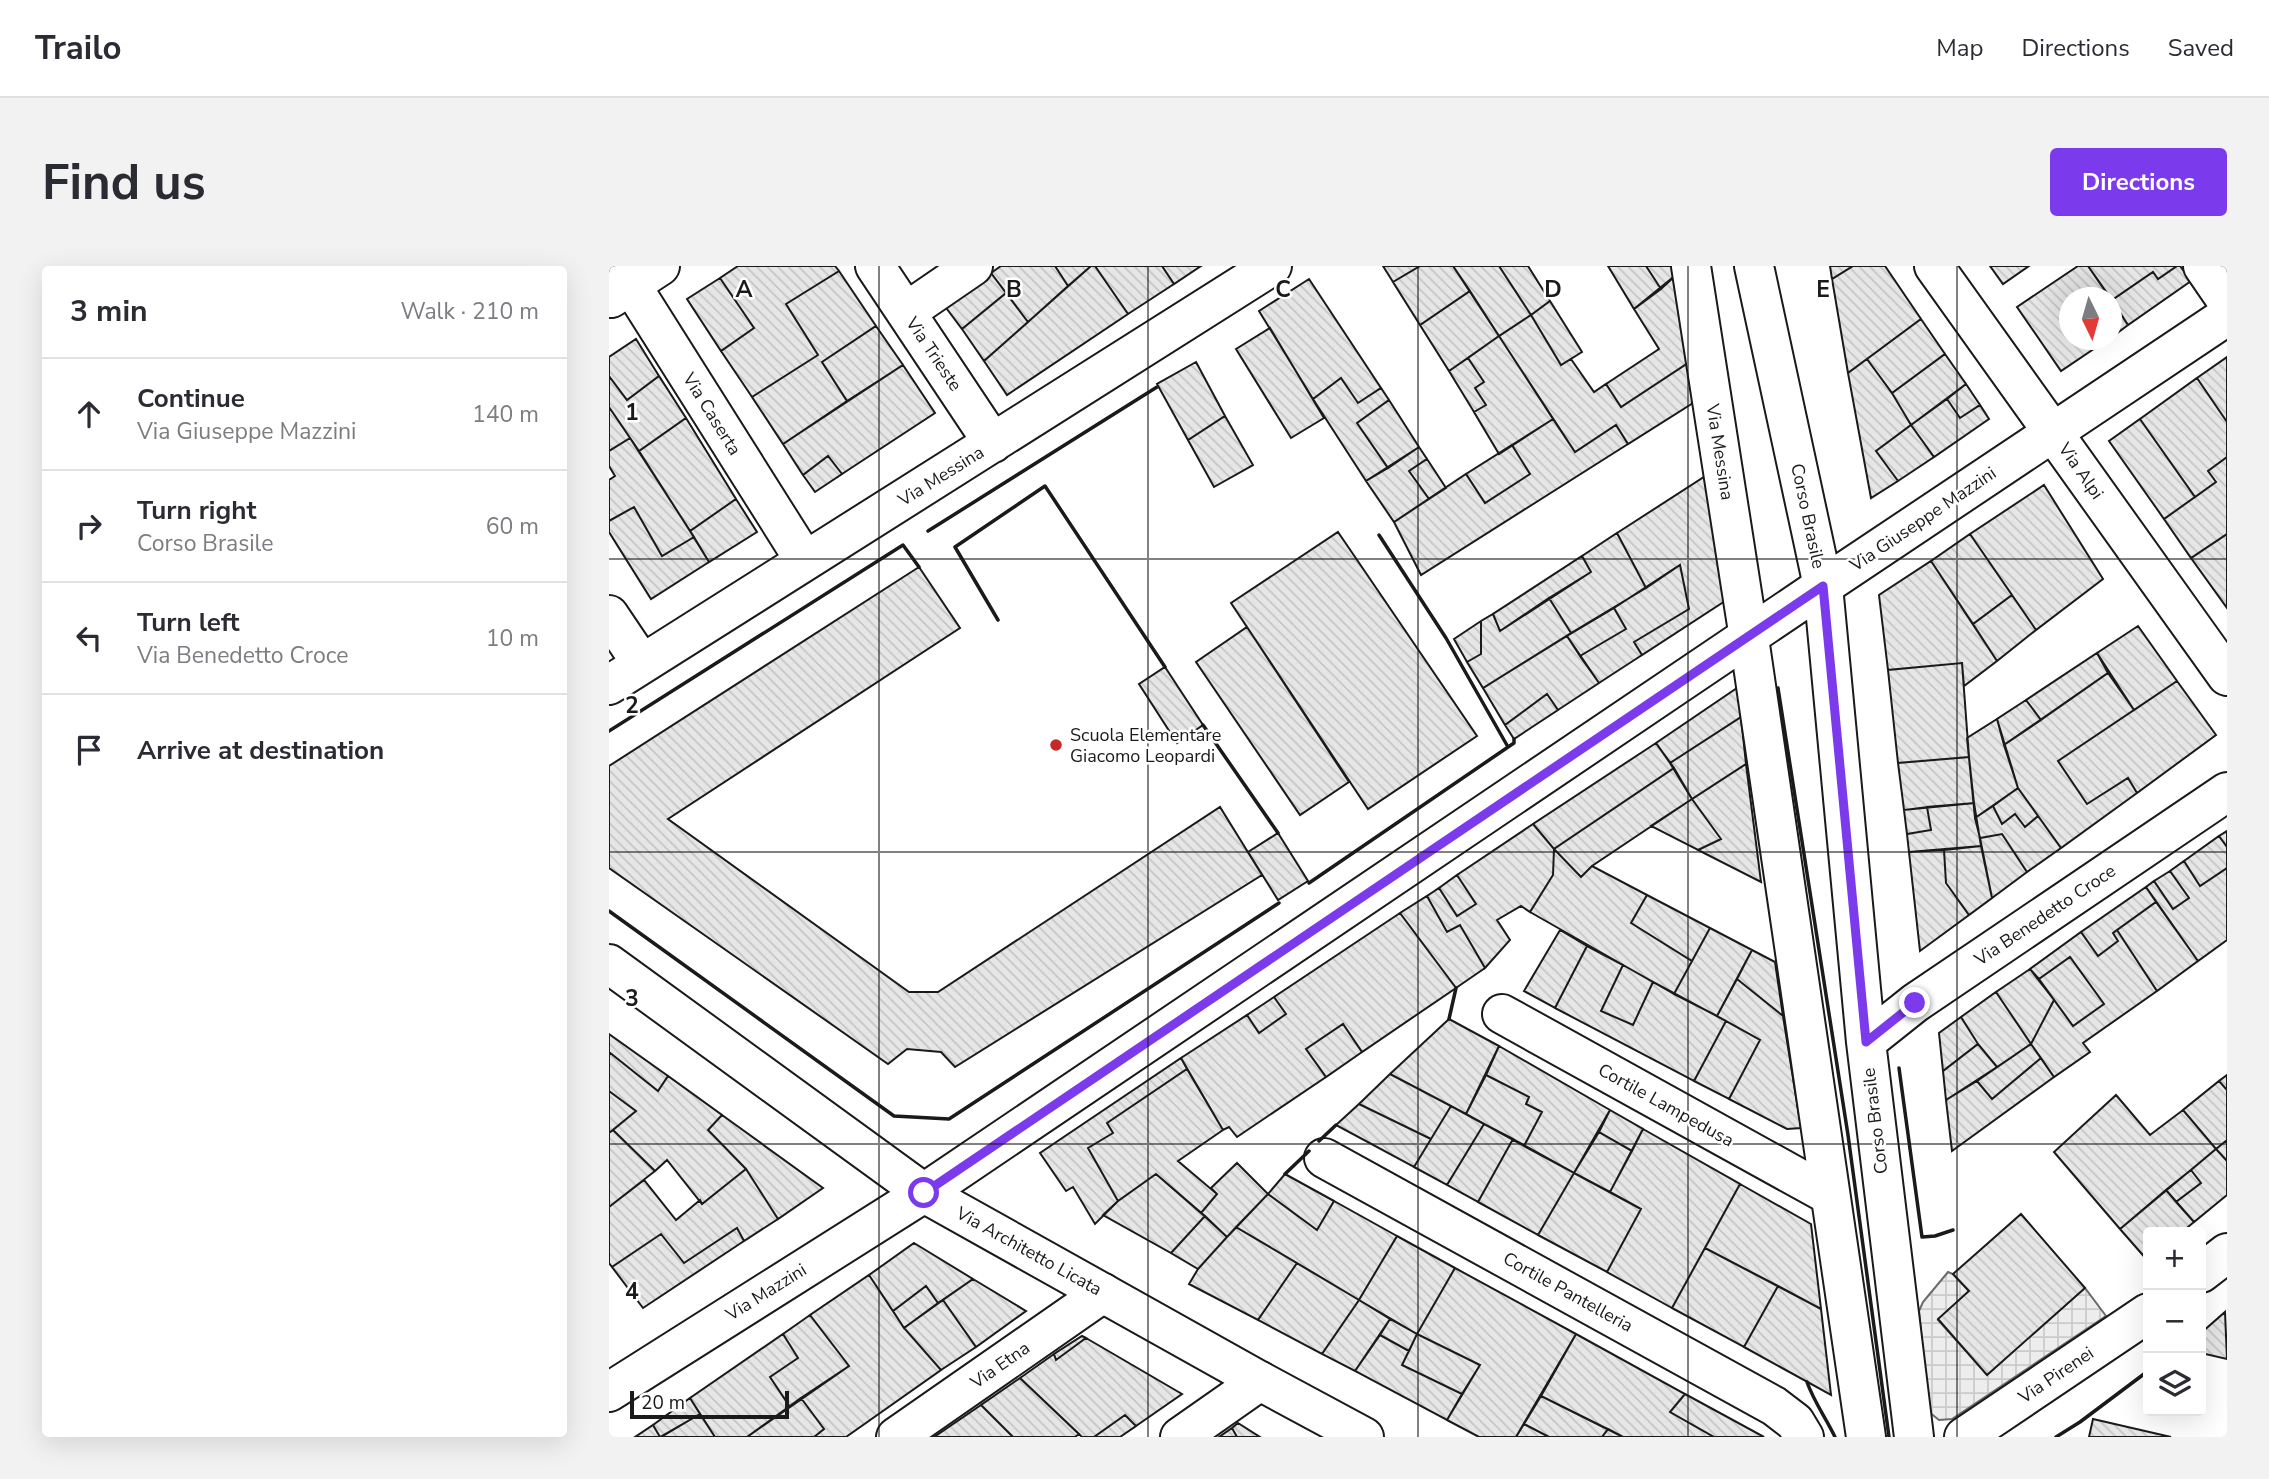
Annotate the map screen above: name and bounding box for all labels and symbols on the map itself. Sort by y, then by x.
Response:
text: A [735,274,753,305]
text: B [1006,274,1022,305]
text: C [1275,274,1291,305]
text: D [1544,274,1562,305]
text: E [1816,274,1830,305]
north arrow [2059,287,2122,350]
street label: Via Trieste [900,311,968,396]
street label: Via Caserta [677,367,747,460]
text: 1 [625,397,639,428]
street label: Via Messina [1700,401,1739,502]
street label: Via Alpi [2052,437,2109,504]
street label: Via Messina [893,440,988,512]
street label: Corso Brasile [1785,461,1831,571]
street label: Via Giuseppe Mazzini [1844,461,2001,578]
text: 2 [625,690,639,721]
place label: Scuola Elementare Giacomo Leopardi [1070,723,1221,768]
marker: Scuola Elementare Giacomo Leopardi [1048,737,1064,753]
street label: Via Benedetto Croce [1969,859,2120,972]
text: 3 [625,983,639,1014]
route end [1899,987,1930,1018]
street label: Cortile Lampedusa [1594,1058,1738,1152]
street label: Corso Brasile [1857,1067,1893,1175]
route start [908,1177,939,1208]
street label: Via Architetto Licata [951,1200,1106,1301]
street label: Cortile Pantelleria [1499,1246,1637,1338]
street label: Via Mazzini [720,1258,811,1327]
text: 4 [625,1276,639,1307]
street label: Via Etna [965,1336,1034,1395]
street label: Via Pirenei [2013,1341,2098,1410]
scale bar [630,1388,789,1420]

